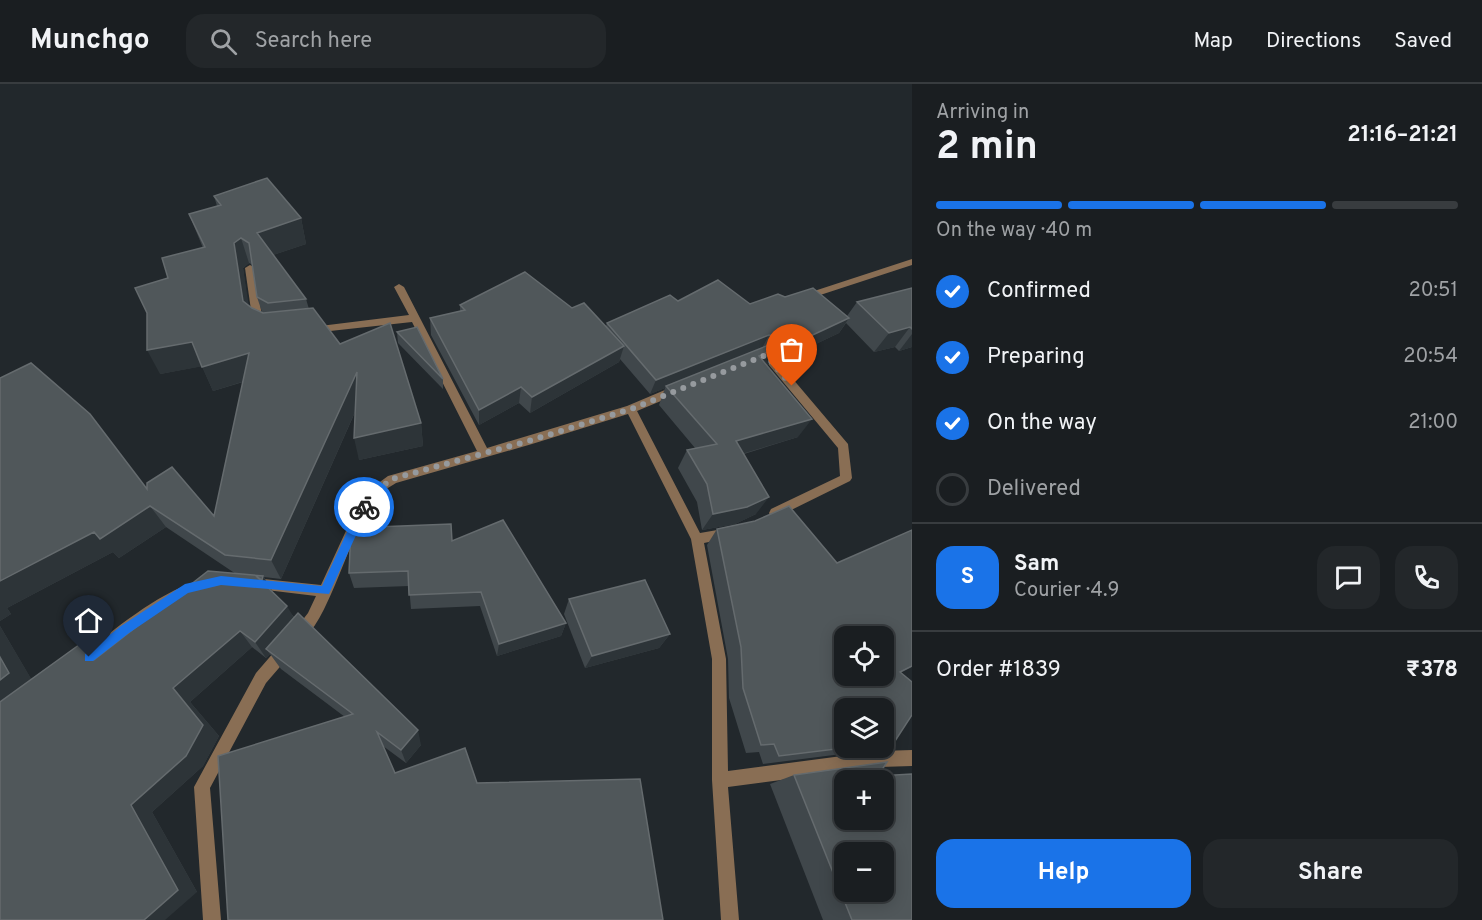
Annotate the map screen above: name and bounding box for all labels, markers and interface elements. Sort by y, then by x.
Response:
search box [186,14,606,68]
text: Munchgo [30,23,150,59]
icon: search [207,25,240,58]
text: Search here [255,28,372,55]
text: Map [1193,28,1233,55]
text: Directions [1266,28,1361,55]
text: Saved [1394,28,1452,55]
text: Arriving in [936,100,1029,126]
text: 21:16–21:21 [1347,122,1458,149]
text: 2 min [936,124,1038,173]
text: On the way · 40 m [936,218,1092,244]
icon: check [936,275,969,308]
text: Confirmed [987,278,1091,305]
text: 20:51 [1409,278,1458,304]
pin [766,324,817,386]
icon: bag [775,333,808,366]
icon: check [936,341,969,374]
text: Preparing [987,344,1085,371]
text: 20:54 [1403,344,1458,370]
icon: check [936,407,969,440]
text: On the way [987,410,1097,437]
text: 21:00 [1408,410,1458,436]
text: Delivered [987,476,1081,503]
courier [334,477,394,537]
icon: bike [348,491,381,524]
button: chat [1317,546,1380,609]
button: phone [1395,546,1458,609]
text: Sam [1014,551,1059,578]
text: S [961,564,974,591]
text: Courier · 4.9 [1014,578,1119,604]
pin [63,595,114,657]
icon: home [72,604,105,637]
map controls [834,626,894,902]
button: locate [834,626,894,686]
text: Order #1839 [936,657,1061,684]
text: ₹378 [1406,657,1458,684]
button: layers [834,698,894,758]
button: + [834,770,894,830]
button: Help [936,839,1191,908]
button: Share [1203,839,1458,908]
button: − [834,842,894,902]

